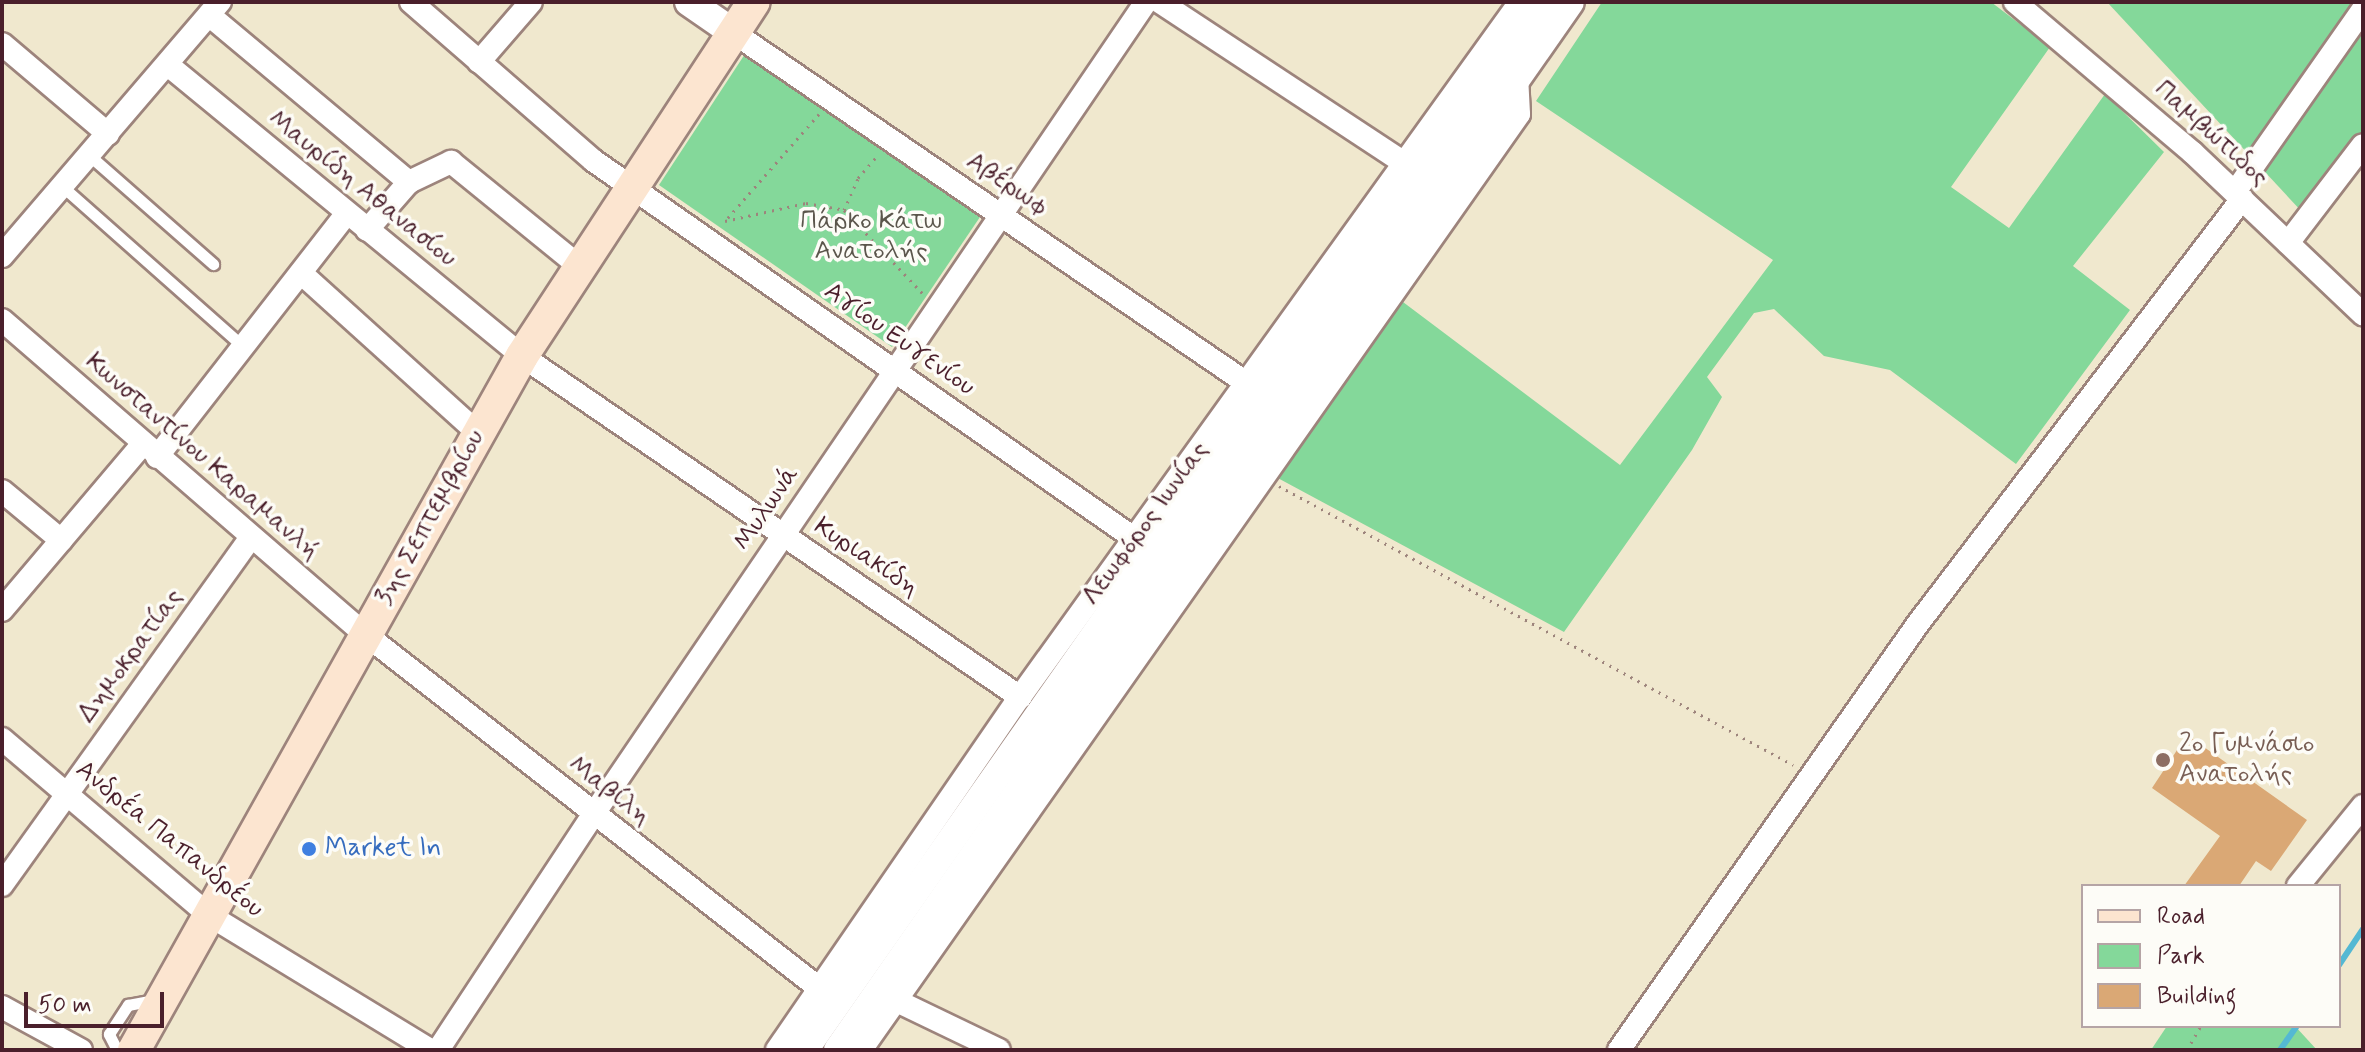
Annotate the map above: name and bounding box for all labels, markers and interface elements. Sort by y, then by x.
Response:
street label: Παμβώτιδος [2147,75,2275,193]
street label: Μαυρίδη Αθανασίου [262,103,462,275]
street label: Αβέρωφ [960,146,1054,224]
park label: Πάρκο Κάτω Ανατολής [800,206,942,268]
street label: Αγίου Ευγενίου [817,276,981,404]
street label: Κωνσταντίνου Καραμανλή [78,347,326,567]
street label: 3ης Σεπτεμβρίου [370,425,492,611]
street label: Λεωφόρος Ιωνίας [1076,436,1216,612]
street label: Μυλωνά [727,461,807,557]
street label: Κυριακίδη [808,512,924,604]
street label: Δημοκρατίας [72,583,190,729]
place label: 2ο Γυμνάσιο Ανατολής [2179,729,2314,790]
street label: Μαβίλη [562,749,656,833]
marker: 2ο Γυμνάσιο Ανατολής [2154,751,2172,769]
street label: Ανδρέα Παπανδρέου [69,755,269,925]
place label: Market In [325,833,446,865]
marker: Market In [300,840,318,858]
legend [2081,884,2341,1028]
text: Road [2157,901,2205,932]
text: Park [2157,941,2205,972]
scale bar [28,976,168,1026]
text: Building [2157,981,2237,1012]
text: 50 m [38,990,92,1021]

